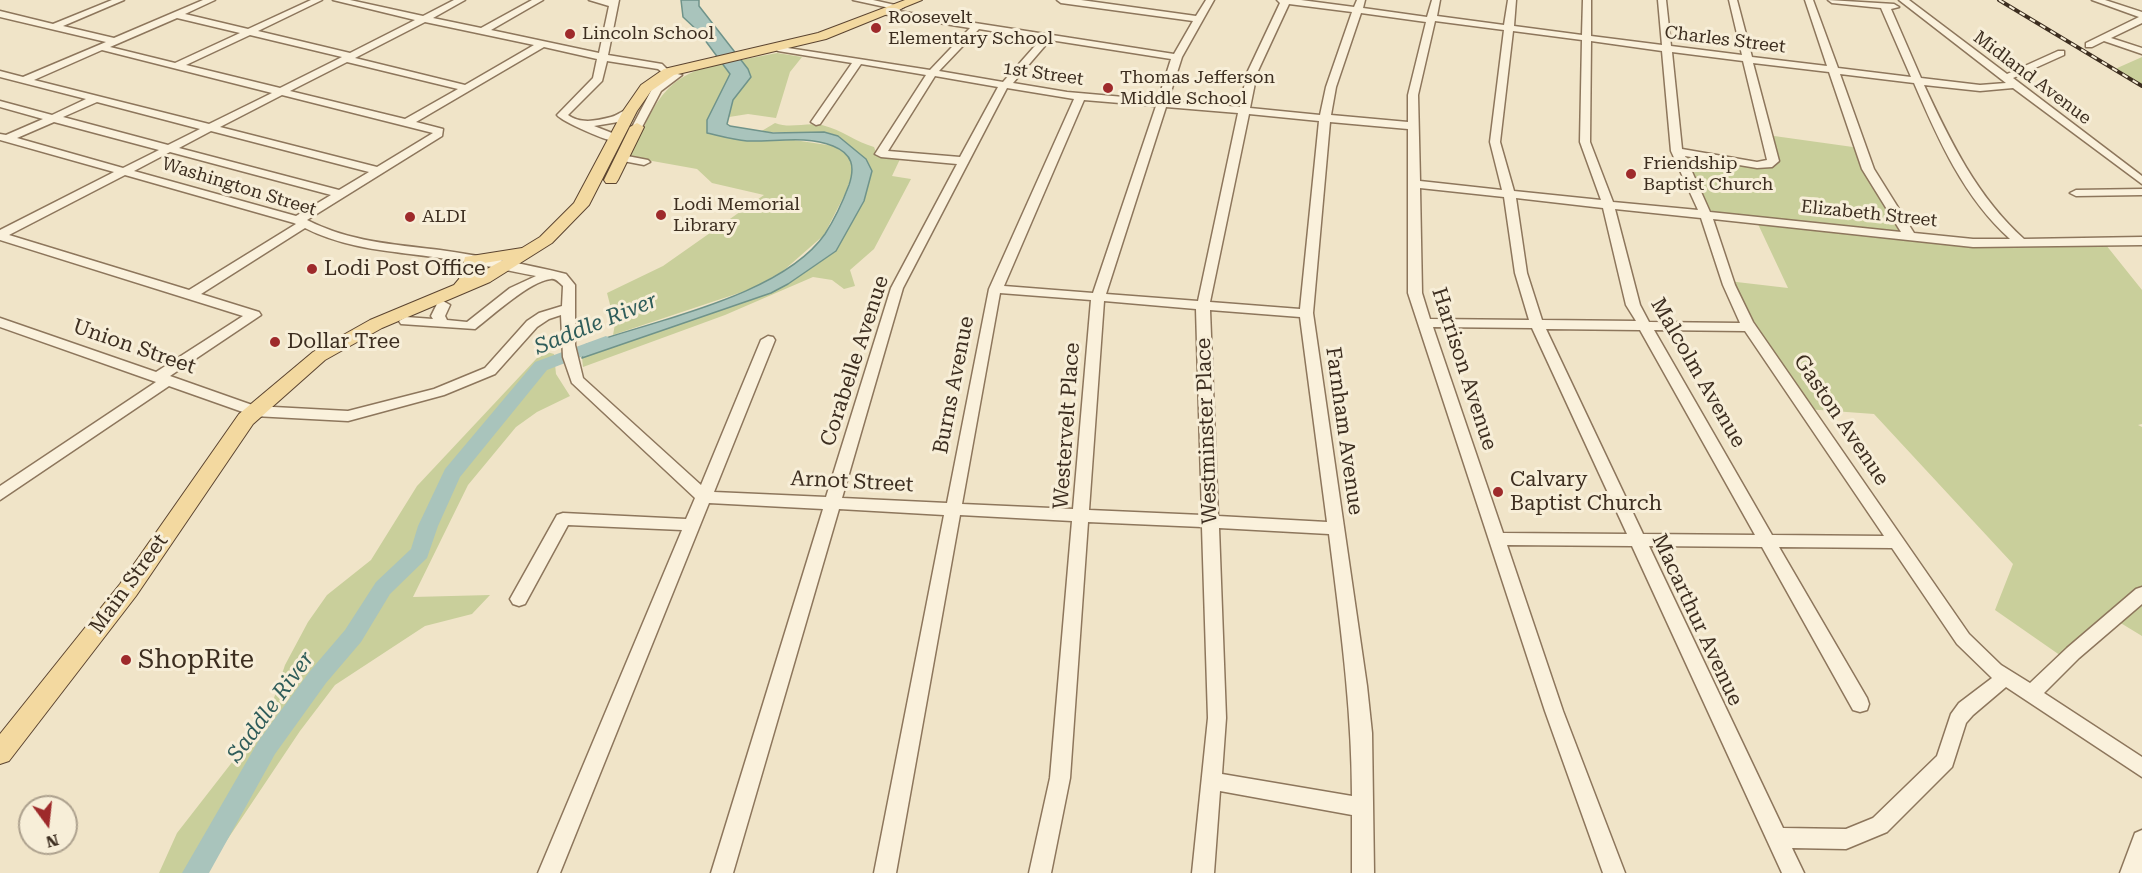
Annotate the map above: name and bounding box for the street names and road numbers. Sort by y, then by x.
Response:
street label: Charles Street [1663,22,1787,58]
street label: Midland Avenue [1969,27,2095,129]
street label: 1st Street [1001,58,1085,90]
street label: Washington Street [159,153,319,221]
street label: Elizabeth Street [1800,196,1938,232]
street label: Corabelle Avenue [816,273,894,449]
street label: Harrison Avenue [1426,284,1502,454]
street label: Malcolm Avenue [1645,294,1751,452]
street label: Union Street [69,314,199,380]
street label: Burns Avenue [928,314,980,456]
street label: Westminster Place [1191,337,1223,525]
street label: Westervelt Place [1049,342,1085,510]
street label: Farnham Avenue [1320,345,1368,517]
street label: Gaston Avenue [1788,350,1894,490]
street label: Arnot Street [790,466,914,498]
street label: Main Street [84,529,174,639]
street label: Macarthur Avenue [1646,530,1748,710]

